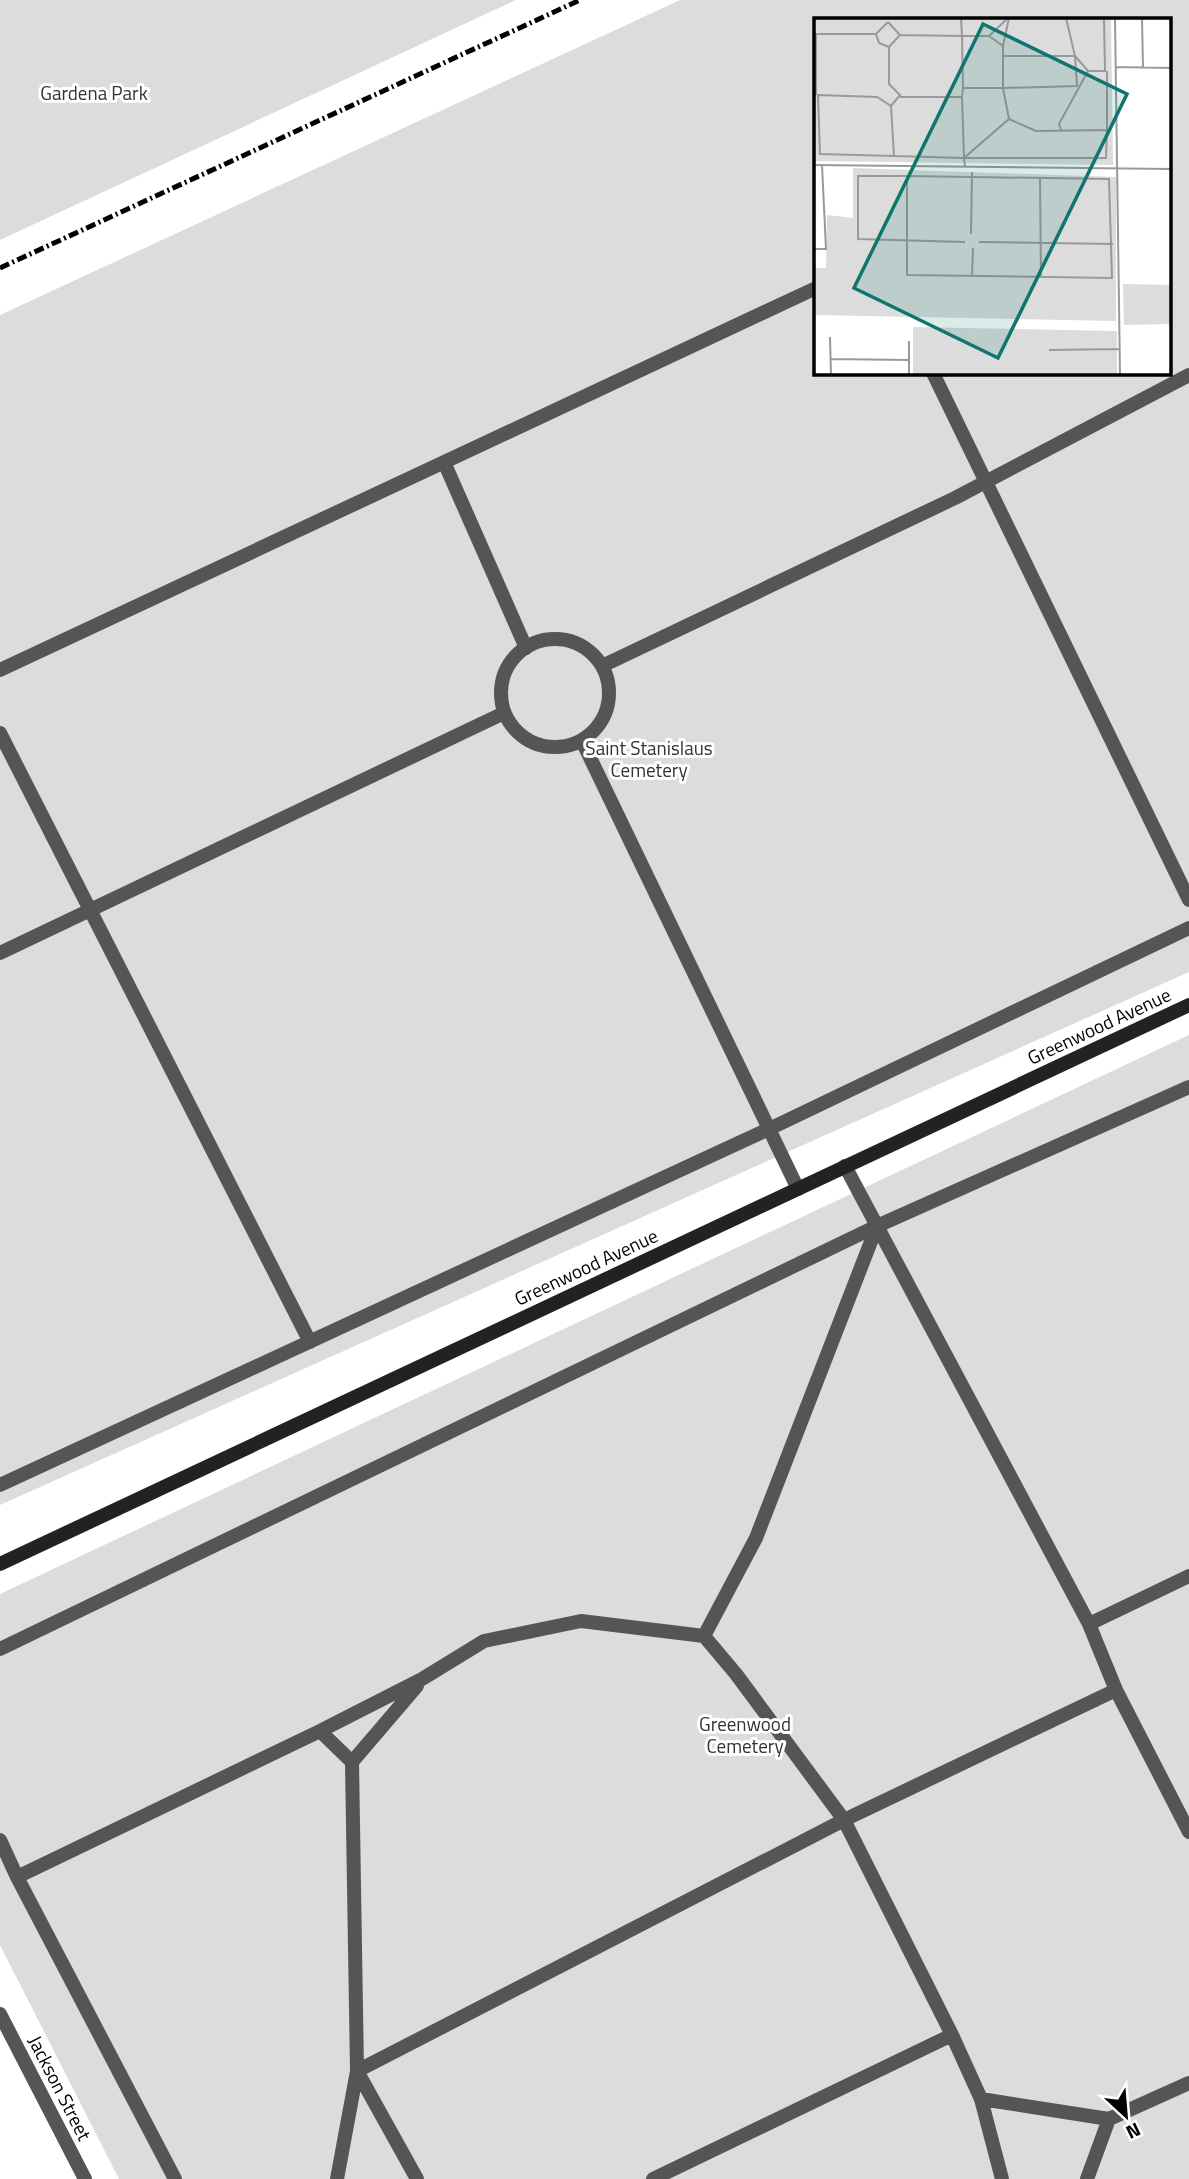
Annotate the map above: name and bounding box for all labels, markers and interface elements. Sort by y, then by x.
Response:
inset map [814,18,1172,374]
park label: Gardena Park [40,78,148,107]
park label: Saint Stanislaus Cemetery [585,733,713,784]
street label: Greenwood Avenue [1022,980,1175,1072]
street label: Greenwood Avenue [509,1221,662,1313]
park label: Greenwood Cemetery [699,1709,791,1760]
street label: Jackson Street [22,2030,100,2146]
north arrow [1091,2081,1161,2151]
text: N [1121,2116,1146,2148]

